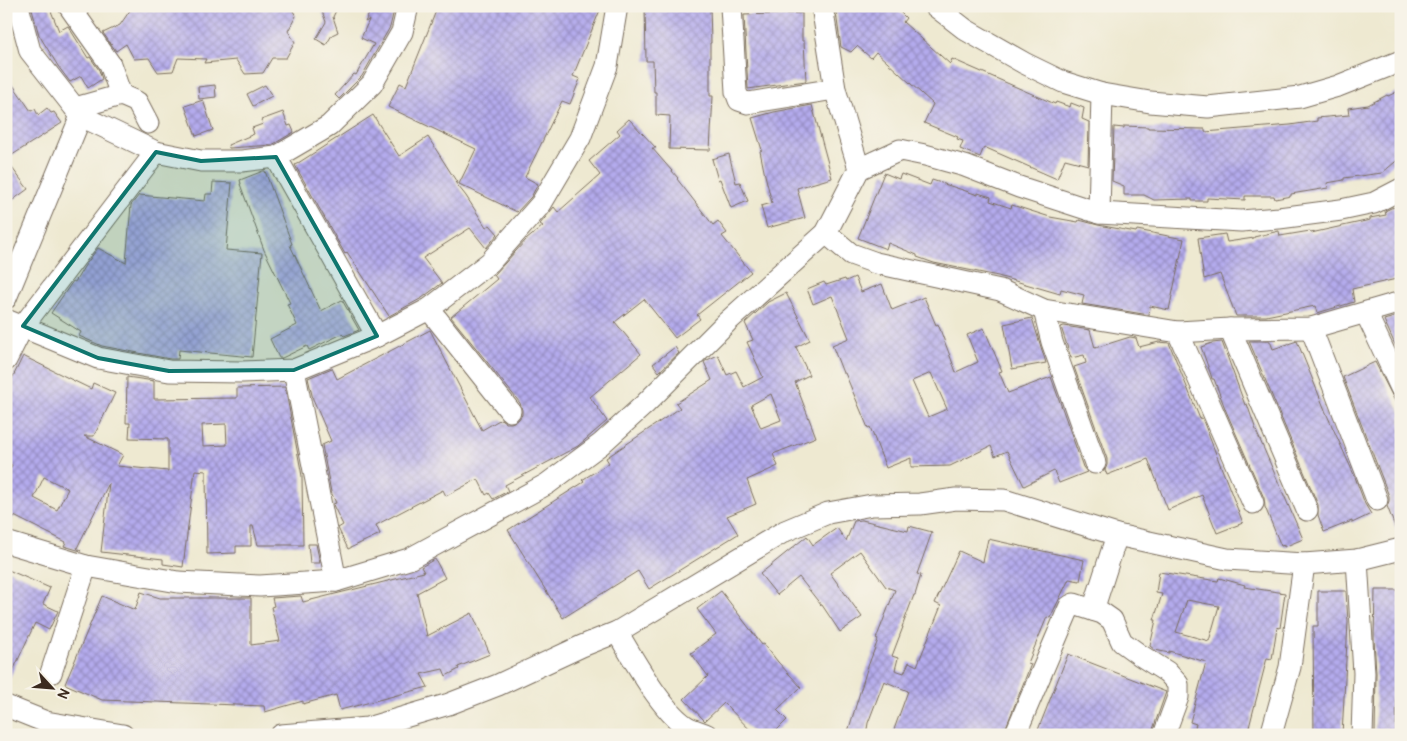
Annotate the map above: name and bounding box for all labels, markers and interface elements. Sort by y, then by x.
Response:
north arrow [28,664,78,714]
text: N [54,685,73,701]

